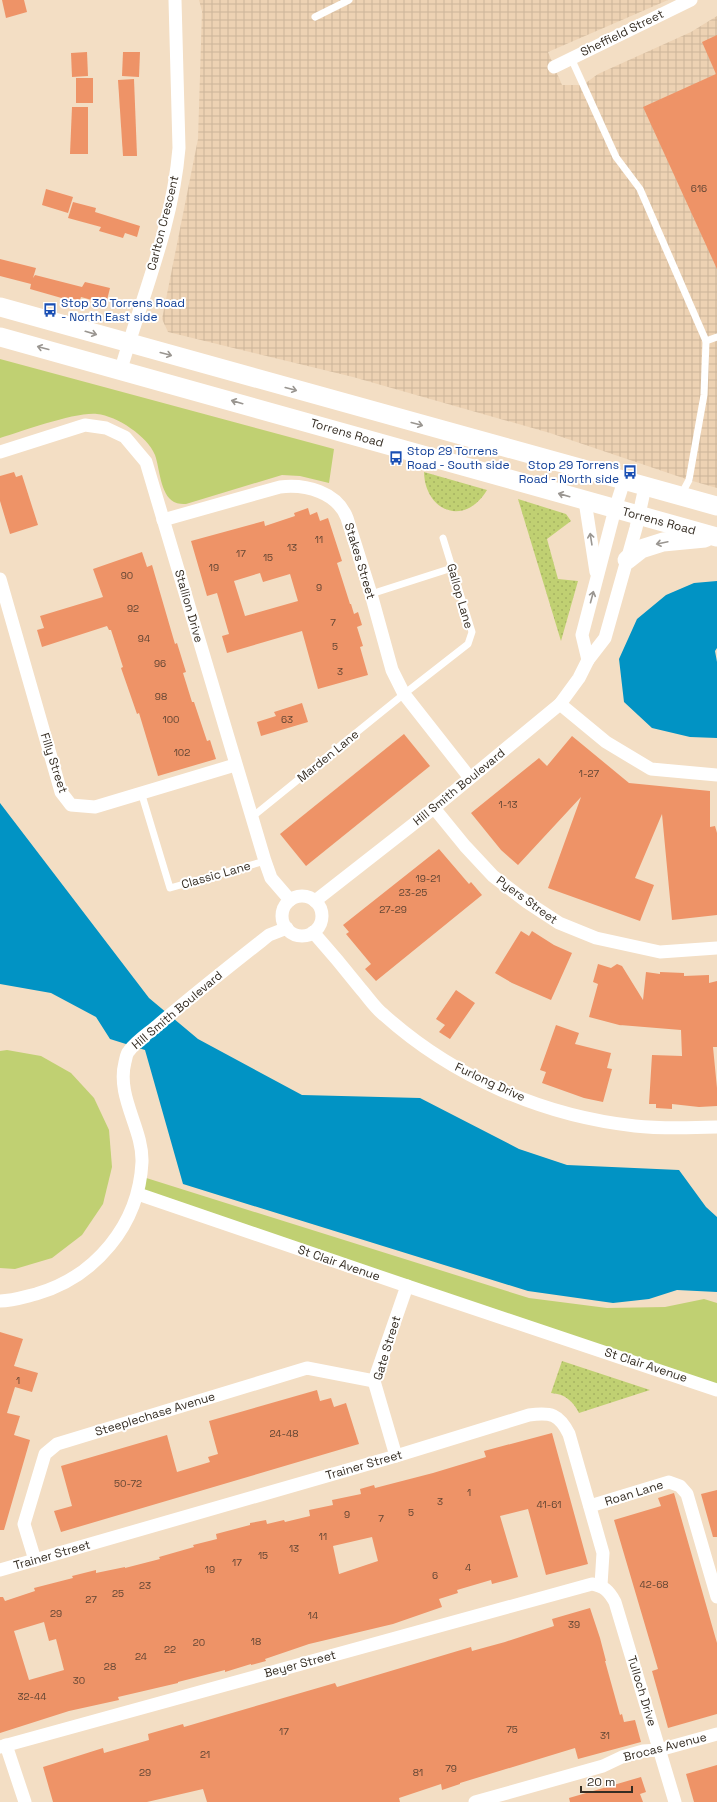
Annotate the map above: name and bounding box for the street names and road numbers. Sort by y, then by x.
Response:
street label: Sheffield Street [578,6,666,60]
street label: Carlton Crescent [143,174,183,272]
street label: Torrens Road [309,415,385,451]
street label: Torrens Road [621,504,697,538]
street label: Stakes Street [341,521,379,601]
street label: Gallop Lane [443,562,477,630]
street label: Stallion Drive [171,568,207,644]
street label: Marden Lane [294,726,362,786]
street label: Filly Street [37,731,71,795]
street label: Hill Smith Boulevard [410,745,508,829]
street label: Classic Lane [180,857,252,893]
street label: Pyers Street [493,872,561,928]
street label: Hill Smith Boulevard [128,967,226,1053]
street label: Furlong Drive [452,1059,528,1105]
street label: St Clair Avenue [296,1241,382,1285]
street label: Gate Street [370,1314,404,1382]
street label: St Clair Avenue [602,1344,690,1386]
street label: Steeplechase Avenue [93,1388,217,1440]
street label: Trainer Street [324,1446,404,1484]
street label: Roan Lane [603,1477,665,1509]
street label: Trainer Street [12,1536,92,1574]
street label: Beyer Street [262,1647,338,1681]
street label: Tulloch Drive [624,1654,660,1728]
street label: Brocas Avenue [622,1729,708,1765]

